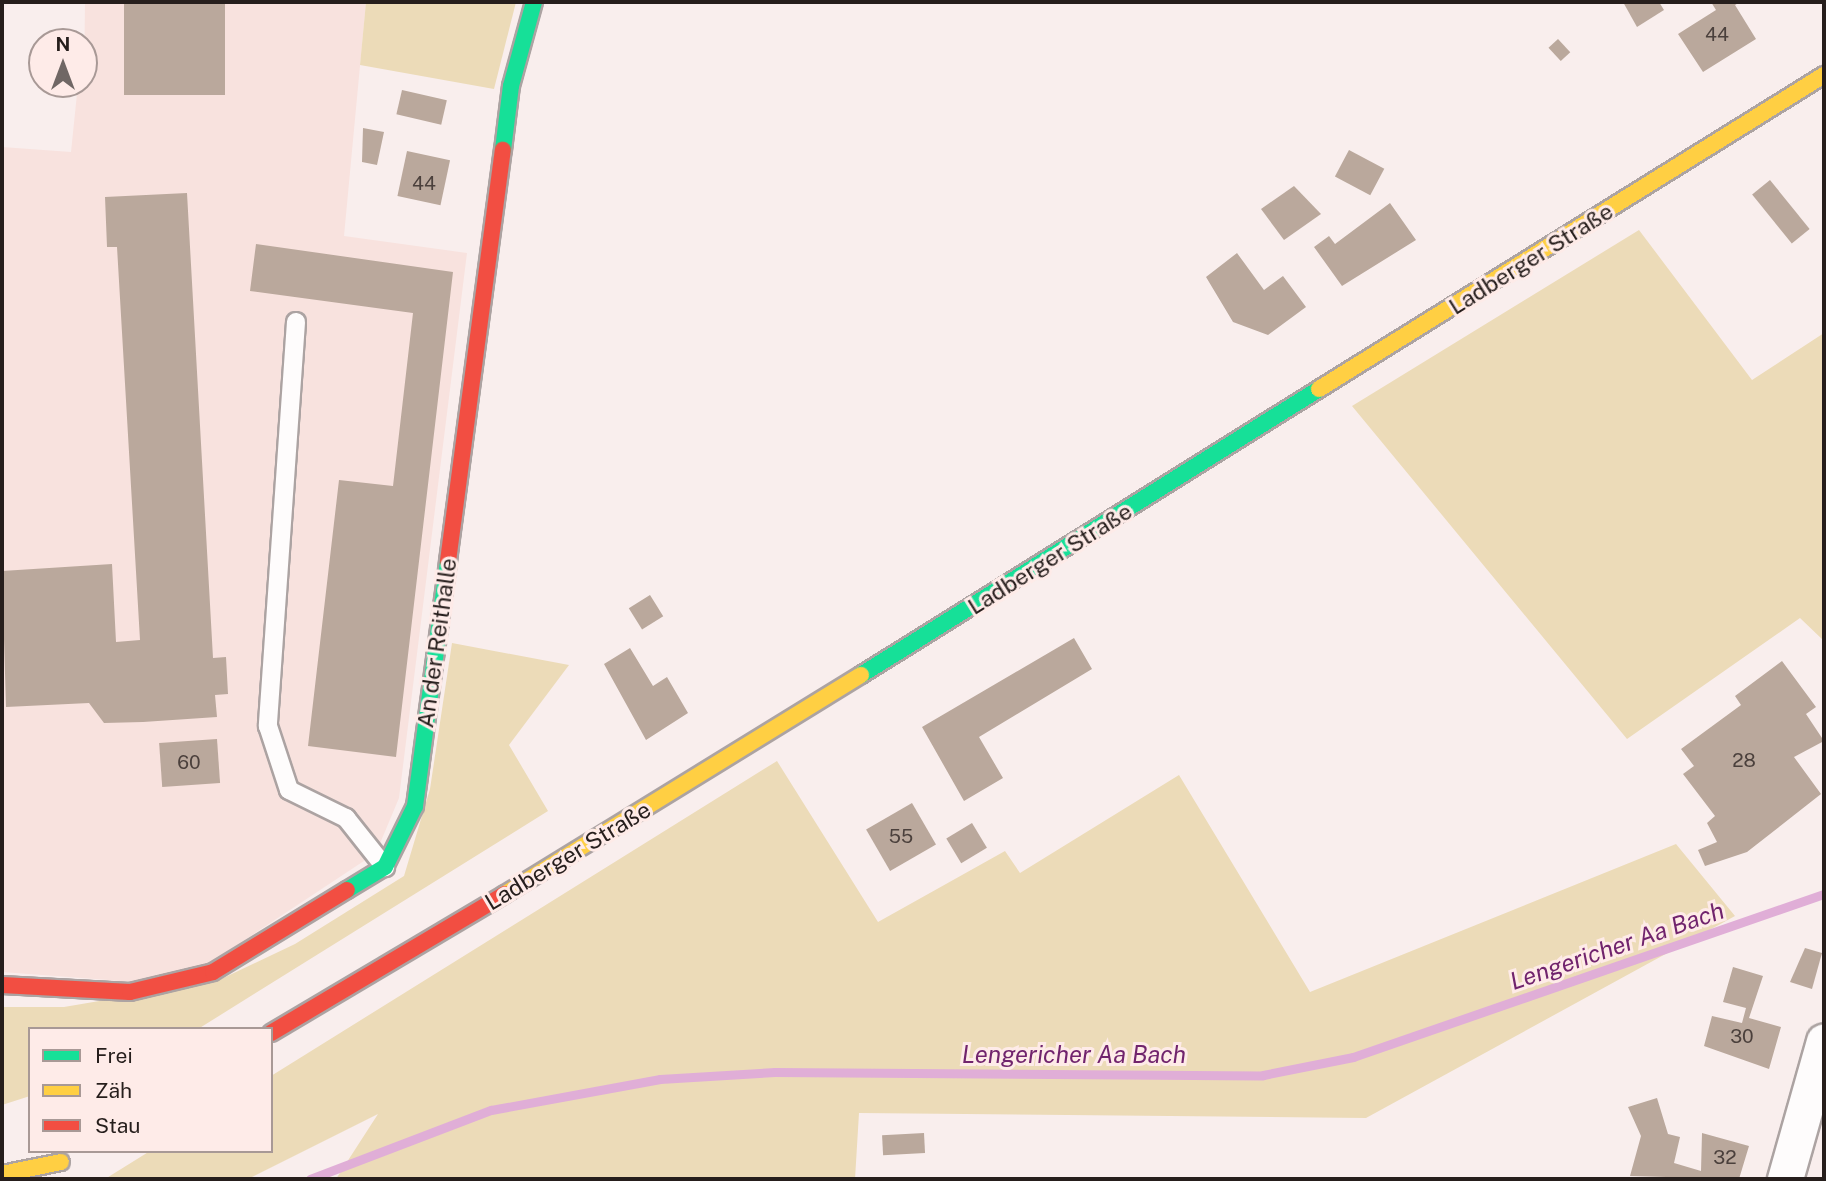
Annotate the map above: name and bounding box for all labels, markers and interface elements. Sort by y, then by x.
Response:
house number: 44 [1705,24,1729,46]
north arrow [28,28,98,98]
text: N [56,33,70,55]
house number: 44 [412,173,436,195]
street label: Ladberger Straße [1444,197,1618,321]
street label: Ladberger Straße [963,497,1137,621]
street label: An der Reithalle [411,556,463,730]
house number: 28 [1732,750,1756,772]
house number: 60 [177,752,201,774]
street label: Ladberger Straße [480,796,656,916]
house number: 55 [889,826,913,848]
water label: Lengericher Aa Bach [1506,896,1728,996]
house number: 30 [1730,1026,1754,1048]
legend [28,1027,273,1153]
water label: Lengericher Aa Bach [962,1041,1186,1069]
text: Frei [95,1043,133,1068]
text: Zäh [95,1078,132,1103]
text: Stau [95,1113,141,1138]
house number: 32 [1713,1147,1737,1169]

